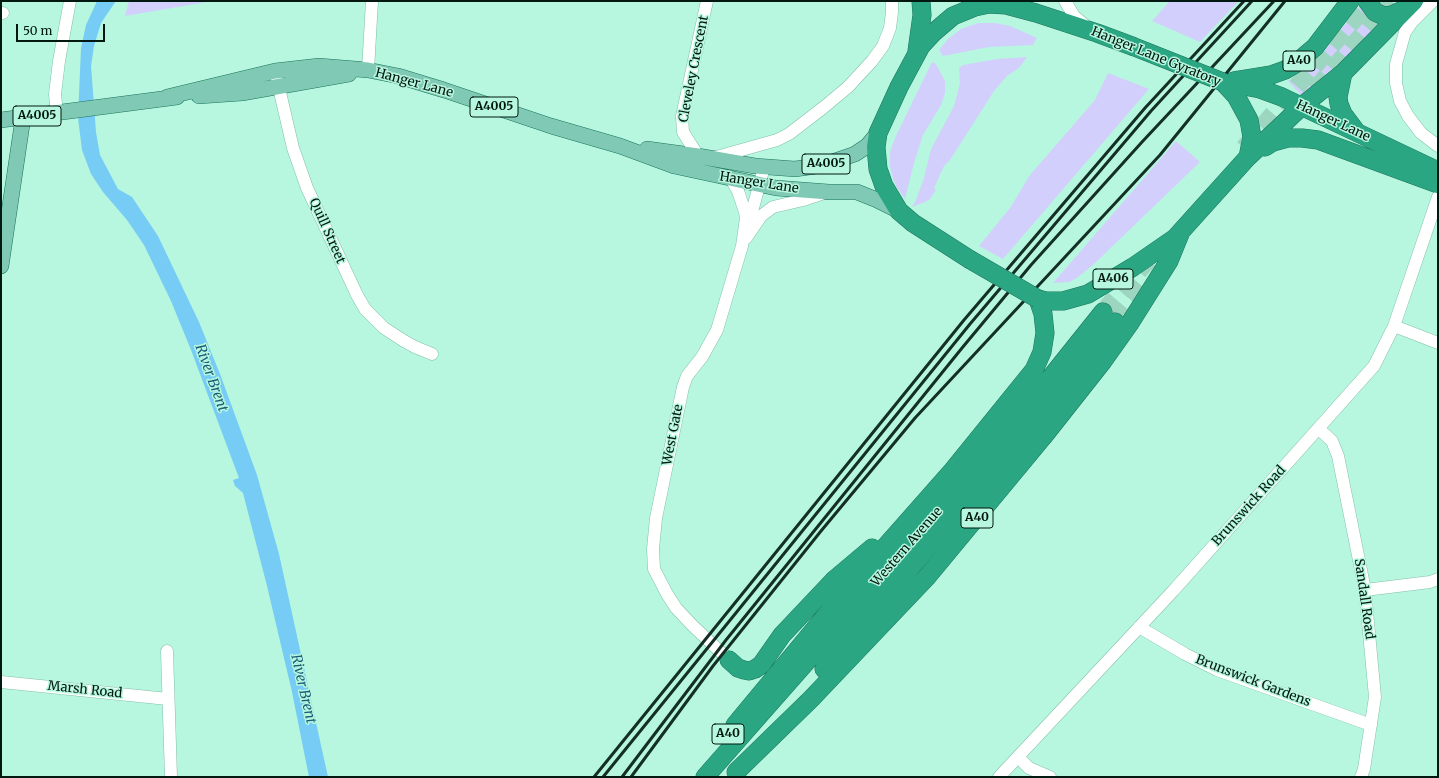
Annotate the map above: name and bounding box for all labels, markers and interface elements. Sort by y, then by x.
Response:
street label: Cleveley Crescent [676,14,712,124]
scale bar [18,16,107,42]
text: 50 m [23,23,52,38]
street label: Hanger Lane Gyratory [1089,24,1223,90]
road number: A40 [1283,51,1315,71]
street label: Hanger Lane [373,65,455,101]
road number: A4005 [470,97,518,117]
street label: Hanger Lane [1293,97,1373,145]
road number: A4005 [13,106,61,126]
road number: A4005 [802,154,850,174]
street label: Hanger Lane [718,169,800,197]
street label: Quill Street [306,196,348,266]
road number: A406 [1093,269,1133,289]
water label: River Brent [191,342,231,414]
street label: West Gate [659,403,687,467]
street label: Brunswick Road [1209,463,1289,549]
street label: Western Avenue [868,504,946,590]
road number: A40 [961,508,993,528]
street label: Sandall Road [1351,558,1377,640]
street label: Brunswick Gardens [1193,652,1313,710]
water label: River Brent [287,653,319,725]
street label: Marsh Road [47,678,123,702]
road number: A40 [712,724,744,744]

